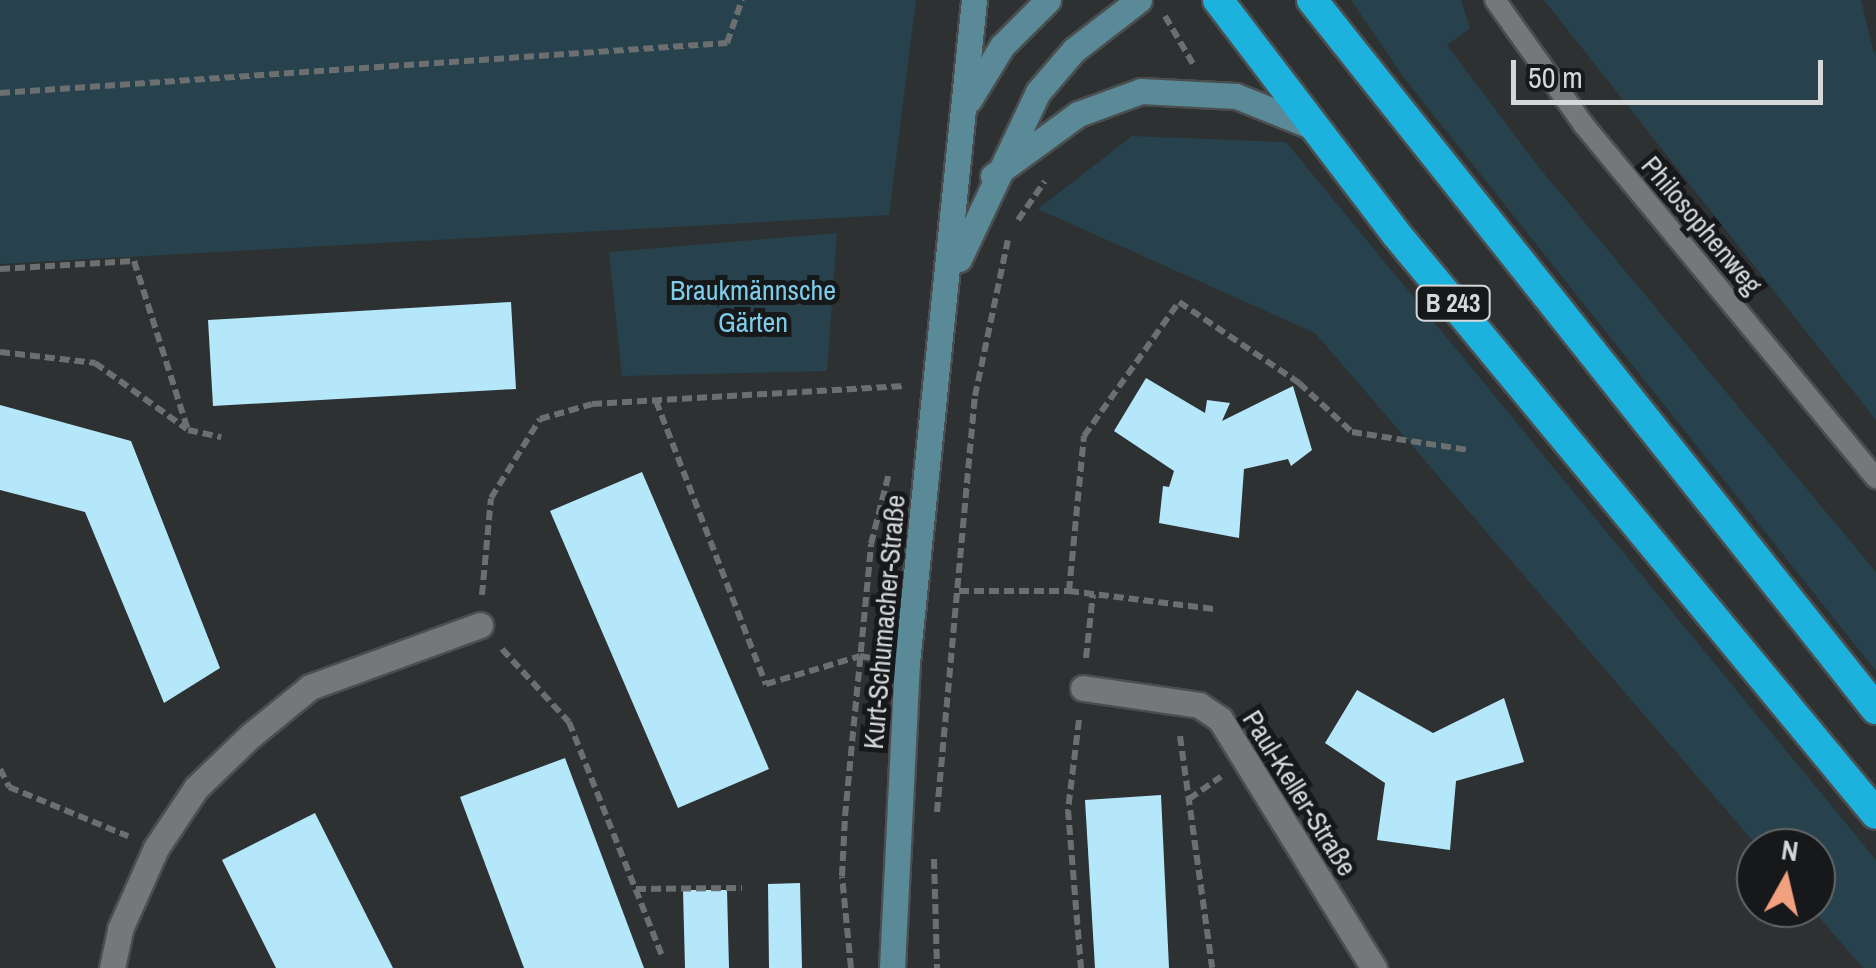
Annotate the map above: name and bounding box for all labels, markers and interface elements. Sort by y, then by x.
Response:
scale bar [1516,40,1828,102]
text: 50 m [1528,57,1583,97]
street label: Philosophenweg [1635,149,1769,301]
park label: Braukmännsche Gärten [670,273,836,339]
road number: B 243 [1416,283,1490,323]
street label: Kurt-Schumacher-Straße [856,493,912,751]
street label: Paul-Keller-Straße [1236,704,1364,882]
north arrow [1736,828,1836,928]
text: N [1779,830,1801,870]

